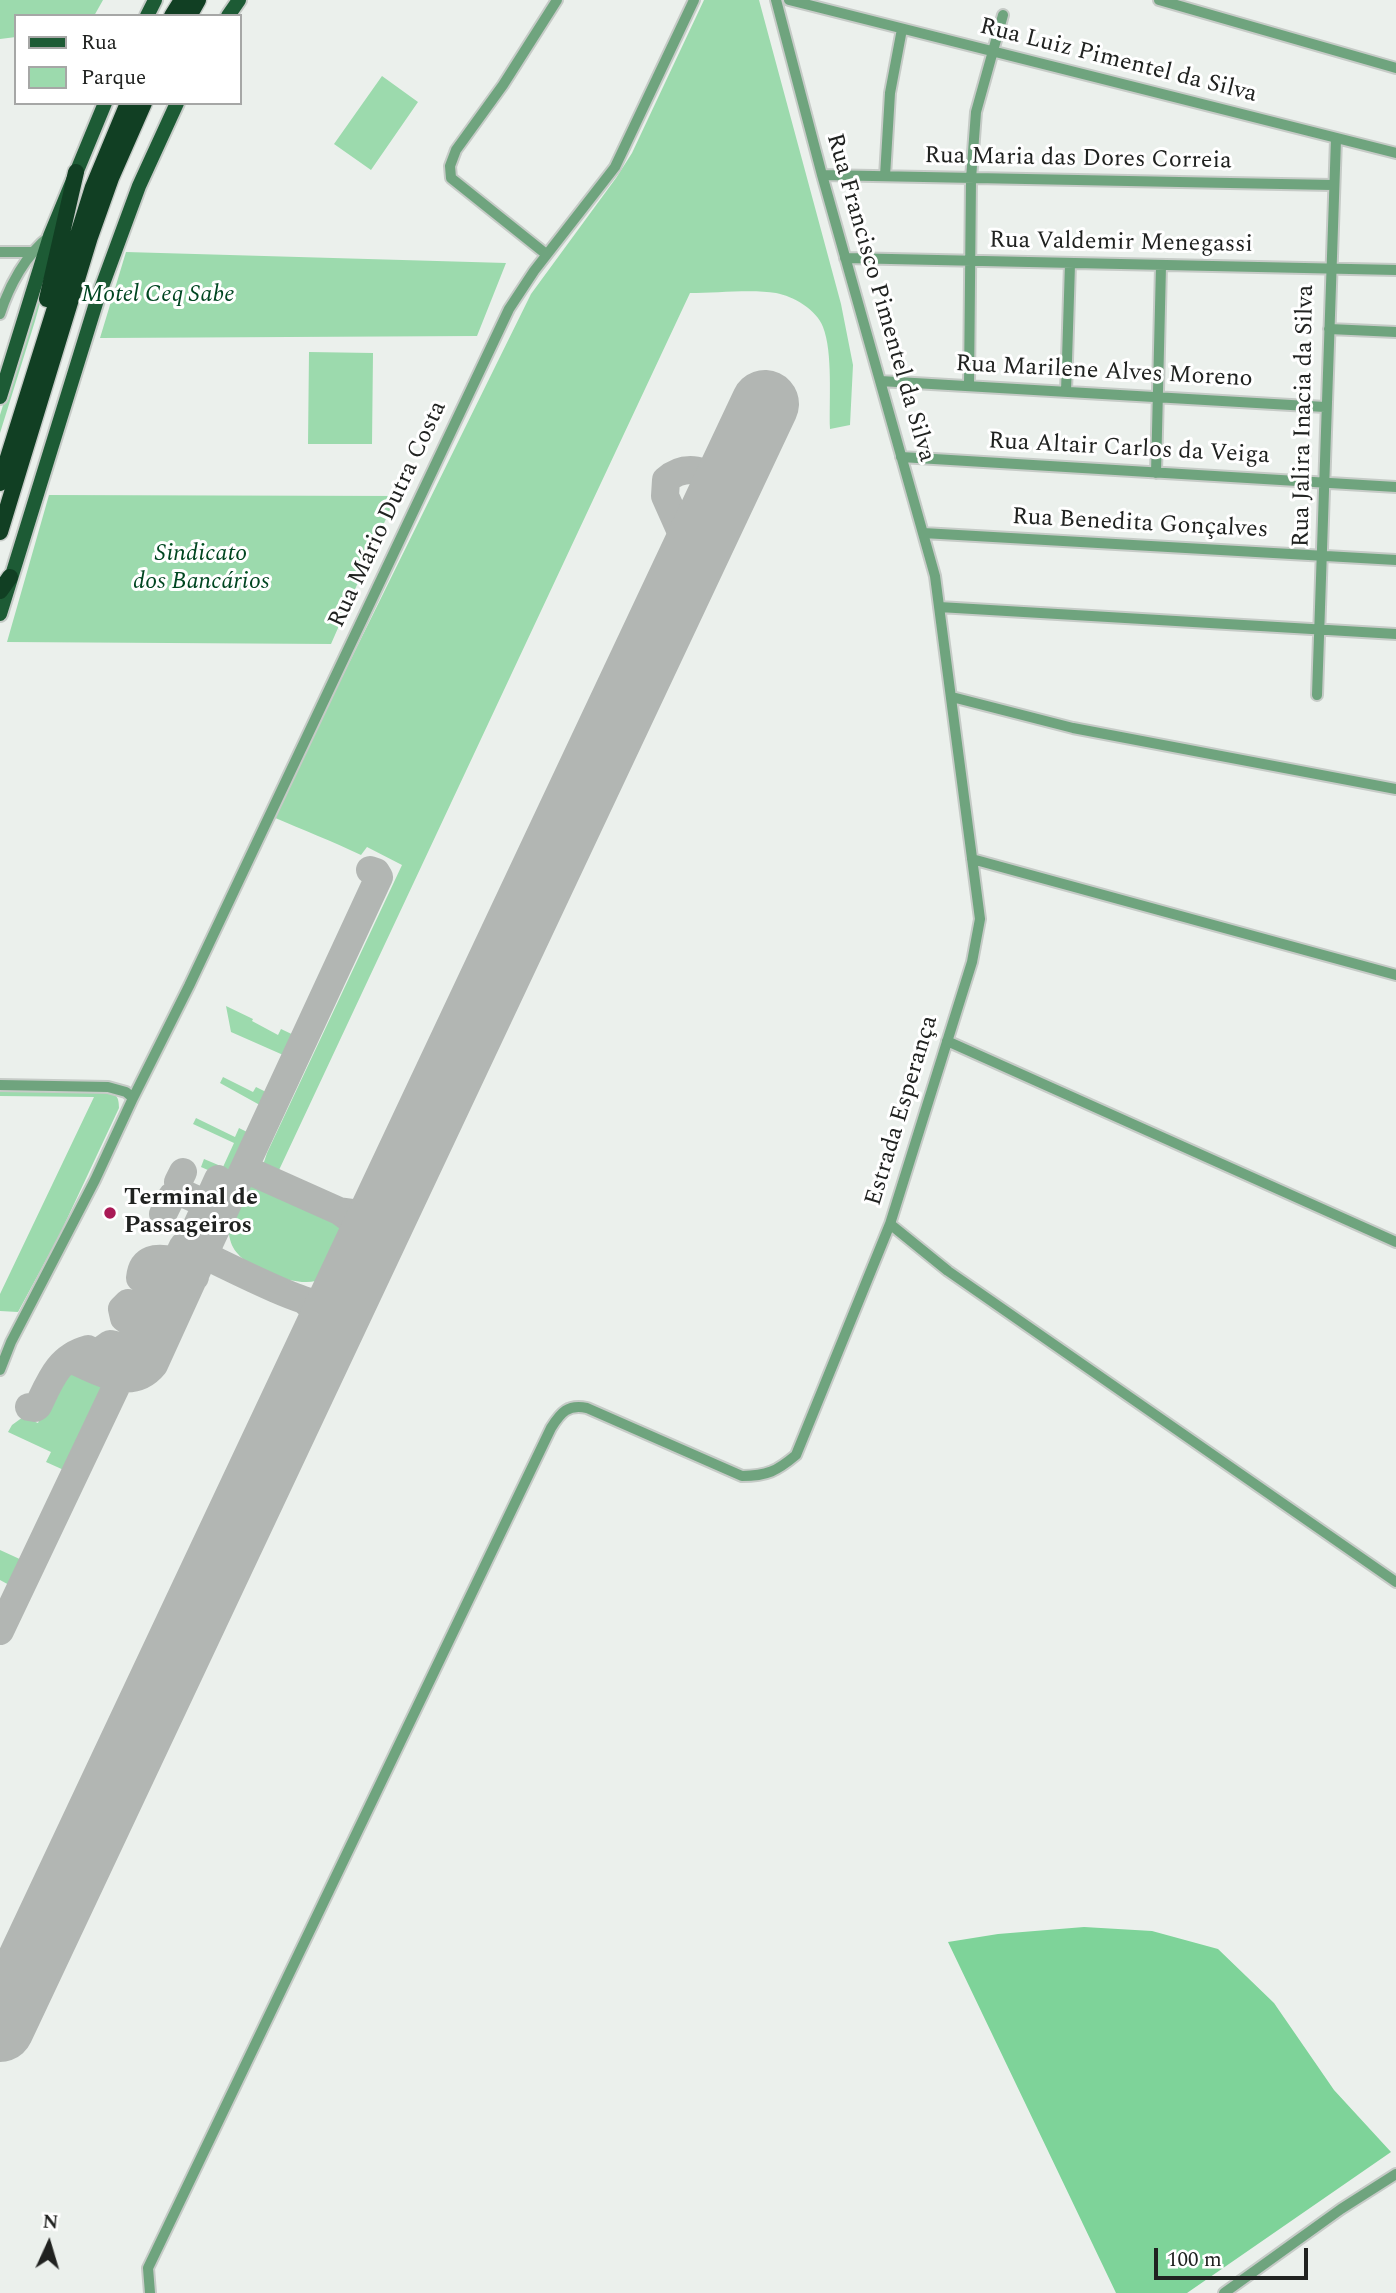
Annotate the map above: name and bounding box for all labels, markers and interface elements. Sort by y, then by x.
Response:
legend [14,14,242,105]
street label: Rua Luiz Pimentel da Silva [976,14,1260,110]
text: Rua [81,27,117,59]
text: Parque [81,62,146,94]
street label: Rua Francisco Pimentel da Silva [818,130,940,466]
street label: Rua Maria das Dores Correia [924,143,1232,177]
street label: Rua Valdemir Menegassi [989,227,1253,261]
park label: Motel Ceq Sabe [81,282,235,310]
street label: Rua Jalira Inacia da Silva [1288,284,1322,548]
street label: Rua Marilene Alves Moreno [955,351,1253,395]
street label: Rua Mário Dutra Costa [324,397,454,633]
street label: Rua Altair Carlos da Veiga [988,428,1270,472]
street label: Rua Benedita Gonçalves [1011,504,1269,546]
park label: Sindicato dos Bancários [133,541,269,597]
street label: Estrada Esperança [860,1012,946,1210]
place label: Terminal de Passageiros [124,1185,258,1241]
marker: Terminal de Passageiros [102,1205,118,1221]
text: N [42,2208,59,2238]
north arrow [14,2209,84,2279]
scale bar [1158,2234,1312,2278]
text: 100 m [1167,2244,1222,2276]

